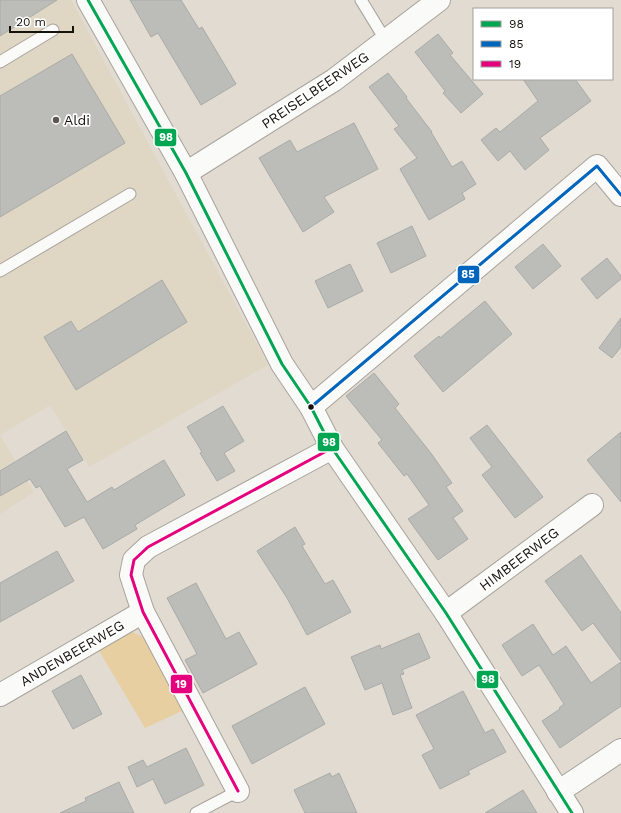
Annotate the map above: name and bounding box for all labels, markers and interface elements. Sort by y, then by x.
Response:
scale bar [10,8,73,34]
legend [473,8,613,80]
text: 20 m [16,15,46,29]
text: 98 [509,17,524,31]
text: 85 [509,37,523,51]
street label: PREISELBEERWEG [258,48,372,132]
text: 19 [509,57,521,71]
place label: Aldi [64,112,90,128]
marker: Aldi [51,115,61,125]
line badge: 98 [154,128,177,147]
text: 98 [159,131,173,144]
line badge: 85 [457,265,480,284]
text: 85 [461,268,475,281]
unlabelled marker [306,402,316,412]
line badge: 98 [317,432,340,452]
text: 98 [322,436,336,449]
street label: HIMBEERWEG [476,524,562,594]
street label: ANDENBEERWEG [17,617,127,689]
line badge: 98 [476,670,499,689]
text: 98 [481,673,495,686]
line badge: 19 [170,674,193,694]
text: 19 [175,678,187,691]

